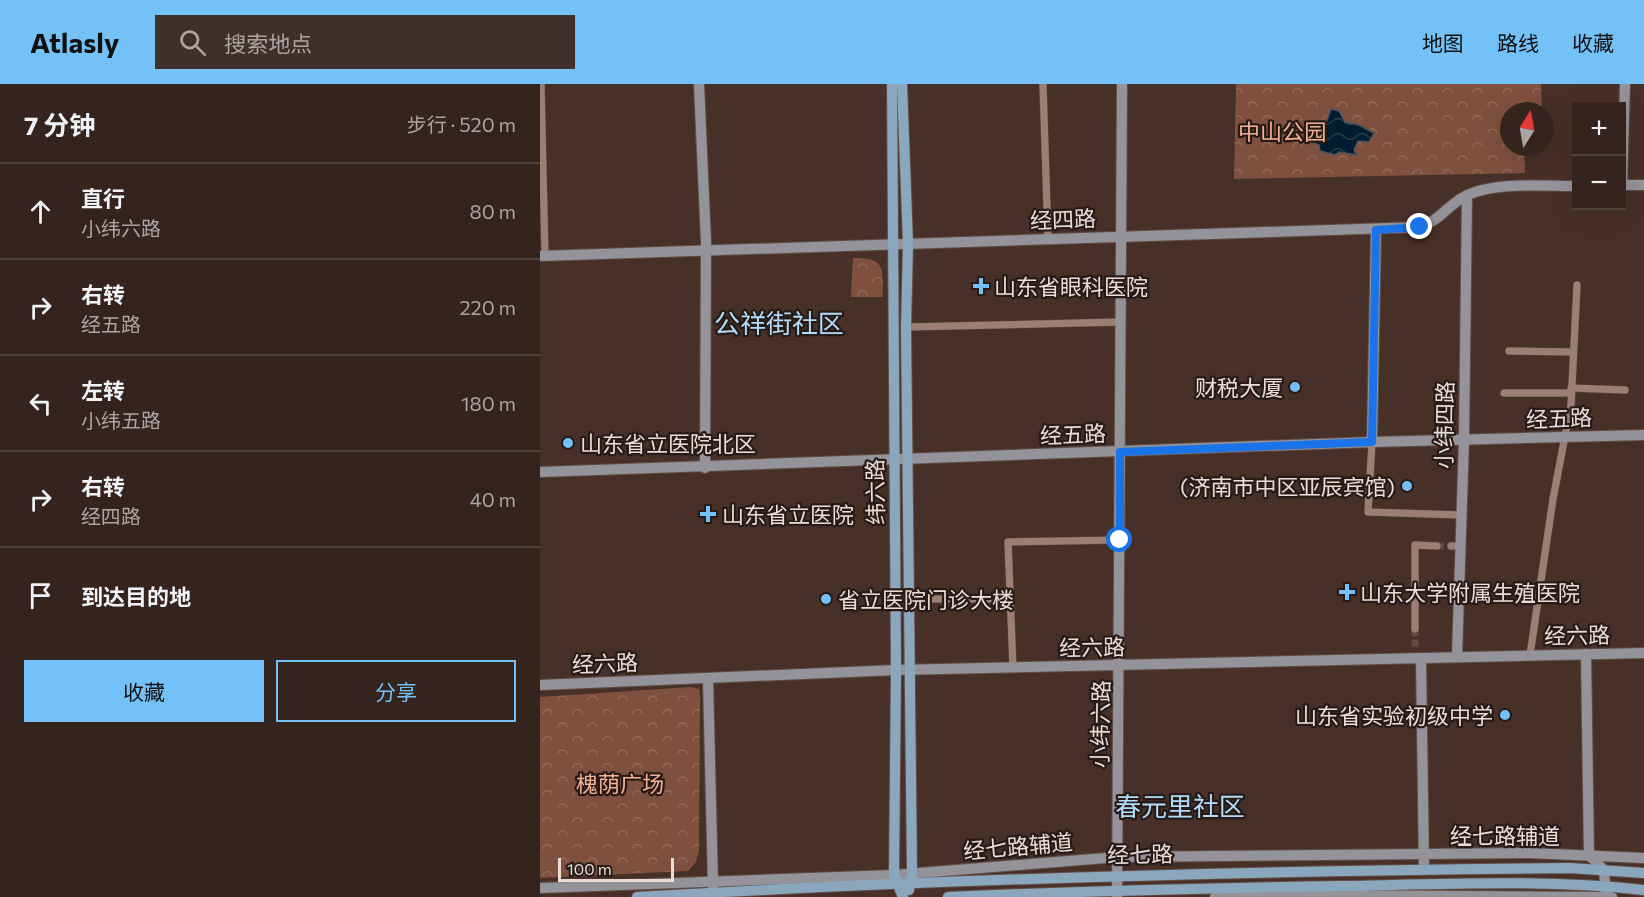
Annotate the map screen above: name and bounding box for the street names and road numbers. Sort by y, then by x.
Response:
street label: 经四路 [1030,204,1096,234]
street label: 小纬四路 [1430,381,1458,469]
street label: 经五路 [1526,403,1592,433]
street label: 经五路 [1040,419,1106,449]
street label: 纬六路 [861,459,889,525]
street label: 经六路 [1544,621,1610,649]
street label: 经六路 [1059,633,1125,661]
street label: 经六路 [572,648,638,678]
street label: 小纬六路 [1086,680,1114,768]
street label: 经七路辅道 [1450,822,1560,849]
street label: 经七路辅道 [962,828,1074,864]
street label: 经七路 [1107,840,1173,868]

